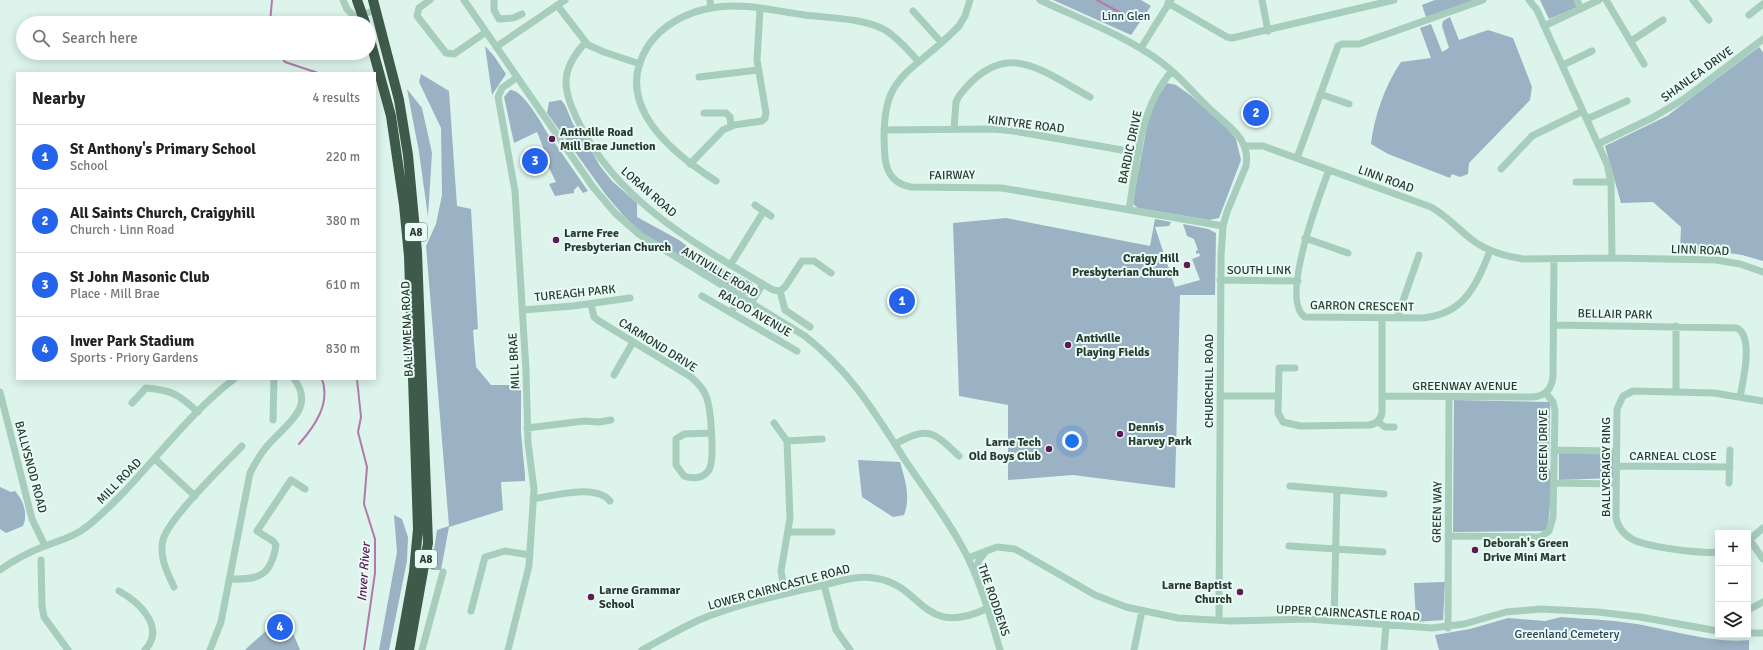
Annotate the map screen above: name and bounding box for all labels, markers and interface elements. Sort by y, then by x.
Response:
park label: Linn Glen [1102,9,1150,24]
search box [16,16,376,60]
icon: search [30,27,52,49]
text: Search here [62,29,138,47]
street label: SHANLEA DRIVE [1658,43,1736,106]
text: Nearby [32,88,85,109]
text: 4 results [312,90,360,106]
pin: 2 [1243,98,1269,128]
street label: BARDIC DRIVE [1115,109,1146,185]
street label: KINTYRE ROAD [987,112,1065,137]
place label: Antiville Road Mill Brae Junction [560,125,656,154]
marker: Antiville Road Mill Brae Junction [547,134,557,144]
text: St Anthony's Primary School [70,140,256,158]
pin: 3 [522,146,548,176]
text: 1 [41,149,49,165]
text: 220 m [326,149,360,165]
text: School [70,158,108,174]
street label: LINN ROAD [1356,162,1416,197]
street label: LORAN ROAD [618,164,680,221]
street label: FAIRWAY [929,168,975,183]
text: All Saints Church, Craigyhill [70,204,255,222]
text: 2 [41,213,49,229]
text: 380 m [326,213,360,229]
text: Church · Linn Road [70,222,174,238]
road number: A8 [405,223,427,241]
place label: Larne Free Presbyterian Church [564,226,672,255]
marker: Larne Free Presbyterian Church [551,235,561,245]
street label: LINN ROAD [1670,242,1730,259]
street label: ANTIVILLE ROAD [679,244,761,301]
place label: Craigy Hill Presbyterian Church [1072,251,1179,280]
marker: Craigy Hill Presbyterian Church [1182,260,1192,270]
street label: SOUTH LINK [1227,263,1291,278]
text: St John Masonic Club [70,268,209,286]
text: 3 [41,277,49,293]
text: 610 m [326,277,360,293]
street label: BALLYMENA ROAD [398,281,417,377]
street label: TUREAGH PARK [534,282,616,305]
text: Place · Mill Brae [70,286,160,302]
street label: RALOO AVENUE [715,286,794,341]
pin: 1 [889,286,915,316]
street label: GARRON CRESCENT [1310,298,1414,315]
street label: BELLAIR PARK [1577,306,1653,323]
street label: CARMOND DRIVE [616,315,700,376]
place label: Antiville Playing Fields [1076,331,1150,360]
text: Inver Park Stadium [70,332,194,350]
street label: MILL BRAE [506,332,523,390]
street label: CHURCHILL ROAD [1202,334,1217,428]
marker: Antiville Playing Fields [1063,340,1073,350]
text: 4 [41,341,49,357]
text: 830 m [326,341,360,357]
text: Sports · Priory Gardens [70,350,198,366]
street label: GREENWAY AVENUE [1412,379,1518,394]
street label: GREEN DRIVE [1536,409,1551,481]
street label: BALLYCRAIGY RING [1599,417,1614,517]
street label: BALLYSNOD ROAD [11,419,50,515]
place label: Dennis Harvey Park [1128,420,1192,449]
marker: Dennis Harvey Park [1115,429,1125,439]
your location [1062,431,1082,451]
place label: Larne Tech Old Boys Club [969,435,1042,464]
marker: Larne Tech Old Boys Club [1044,444,1054,454]
street label: CARNEAL CLOSE [1629,449,1717,464]
street label: MILL ROAD [94,455,145,507]
street label: GREEN WAY [1429,481,1446,543]
map controls [1715,530,1751,638]
button: + [1715,530,1751,566]
place label: Deborah's Green Drive Mini Mart [1483,536,1569,565]
water label: Inver River [354,540,374,602]
marker: Deborah's Green Drive Mini Mart [1470,545,1480,555]
road number: A8 [415,550,437,568]
street label: LOWER CAIRNCASTLE ROAD [706,561,852,614]
street label: THE RODDENS [974,562,1013,639]
button: − [1715,566,1751,602]
place label: Larne Baptist Church [1162,578,1233,607]
place label: Larne Grammar School [599,583,681,612]
marker: Larne Baptist Church [1235,587,1245,597]
marker: Larne Grammar School [586,592,596,602]
street label: UPPER CAIRNCASTLE ROAD [1276,602,1421,625]
button: layers [1715,602,1751,638]
pin: 4 [267,612,293,642]
park label: Greenland Cemetery [1515,627,1620,642]

